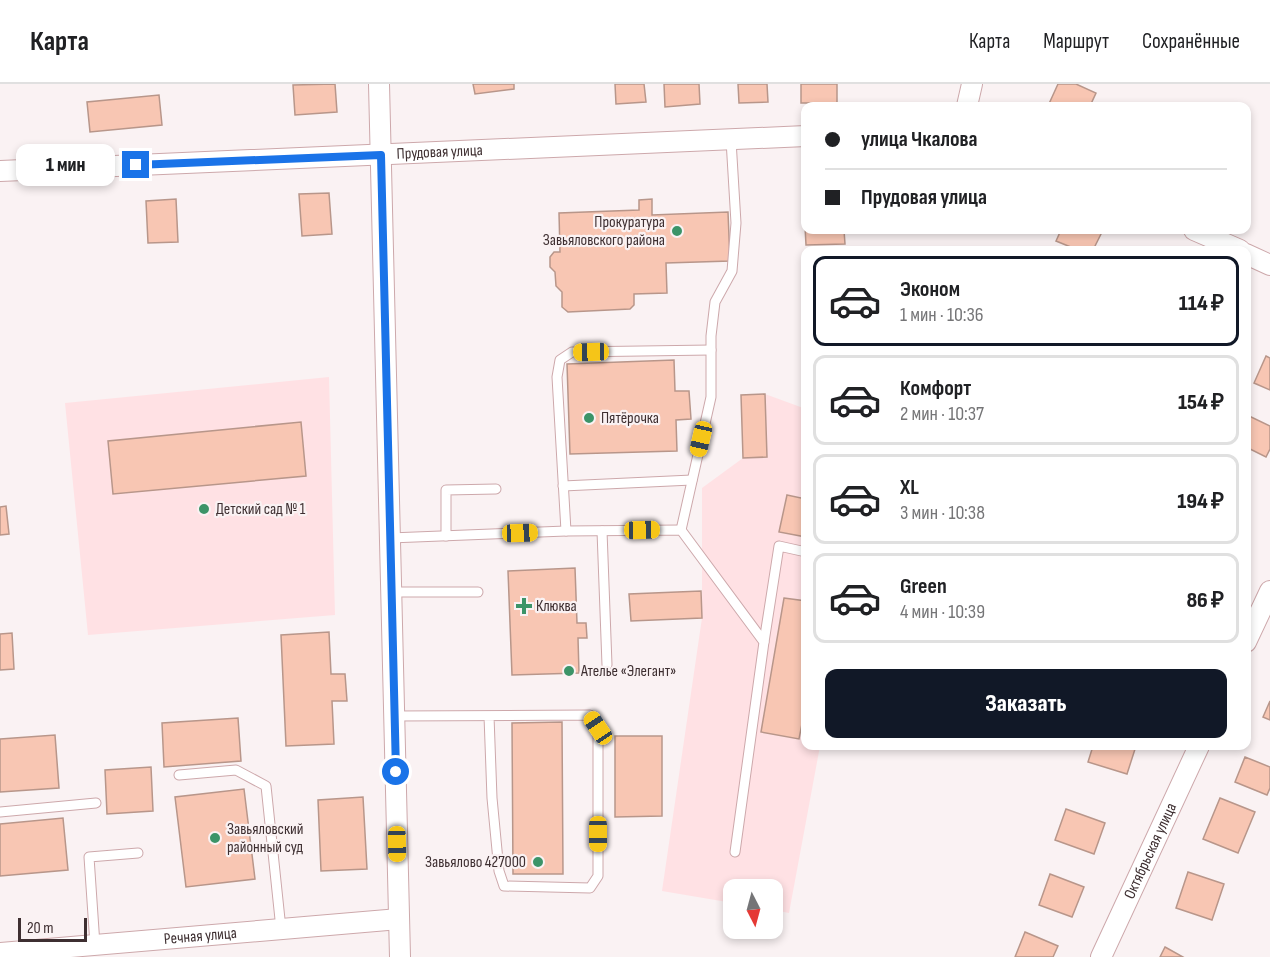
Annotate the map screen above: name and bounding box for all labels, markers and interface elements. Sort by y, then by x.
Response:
text: Карта [30,25,89,58]
text: Карта [969,29,1010,54]
text: Маршрут [1043,29,1109,54]
text: Сохранённые [1142,29,1240,54]
text: улица Чкалова [861,126,977,153]
street label: Прудовая улица [396,141,483,163]
callout: 1 мин [16,144,115,186]
route end [122,151,149,178]
text: 1 мин [46,153,85,177]
text: Прудовая улица [861,184,987,211]
place label: Прокуратура Завьяловского района [543,213,665,250]
marker: Прокуратура Завьяловского района [670,224,684,238]
icon: car [828,274,882,328]
text: Эконом [900,276,960,303]
text: 114 ₽ [1179,290,1224,317]
text: 1 мин · 10:36 [900,303,984,327]
car [573,343,609,361]
icon: car [828,373,882,427]
text: Комфорт [900,375,971,402]
text: 154 ₽ [1178,389,1224,416]
text: 2 мин · 10:37 [900,402,984,426]
place label: Пятёрочка [601,409,659,428]
marker: Пятёрочка [582,411,596,425]
car [688,419,714,459]
icon: car [828,472,882,526]
text: XL [900,474,919,501]
text: 194 ₽ [1177,488,1224,515]
place label: Детский сад № 1 [216,500,306,519]
text: 3 мин · 10:38 [900,501,985,525]
marker: Детский сад № 1 [197,502,211,516]
car [624,521,660,539]
car [502,523,538,543]
icon: car [828,571,882,625]
text: Green [900,573,947,600]
text: 86 ₽ [1186,587,1224,614]
place label: Клюква [536,597,577,616]
marker: Клюква [517,599,531,613]
text: 4 мин · 10:39 [900,600,985,624]
place label: Ателье «Элегант» [580,662,676,681]
marker: Ателье «Элегант» [562,664,576,678]
button: Заказать [825,669,1227,738]
car [580,708,616,748]
route start [382,758,409,785]
street label: Октябрьская улица [1120,800,1181,902]
car [589,816,607,852]
place label: Завьяловский районный суд [227,820,303,857]
car [388,826,406,862]
marker: Завьяловский районный суд [208,831,222,845]
place label: Завьялово 427000 [425,853,526,872]
marker: Завьялово 427000 [531,855,545,869]
north arrow [723,879,783,939]
map controls [723,879,783,939]
scale bar [18,915,87,942]
text: 20 m [27,919,54,938]
street label: Речная улица [163,923,238,949]

